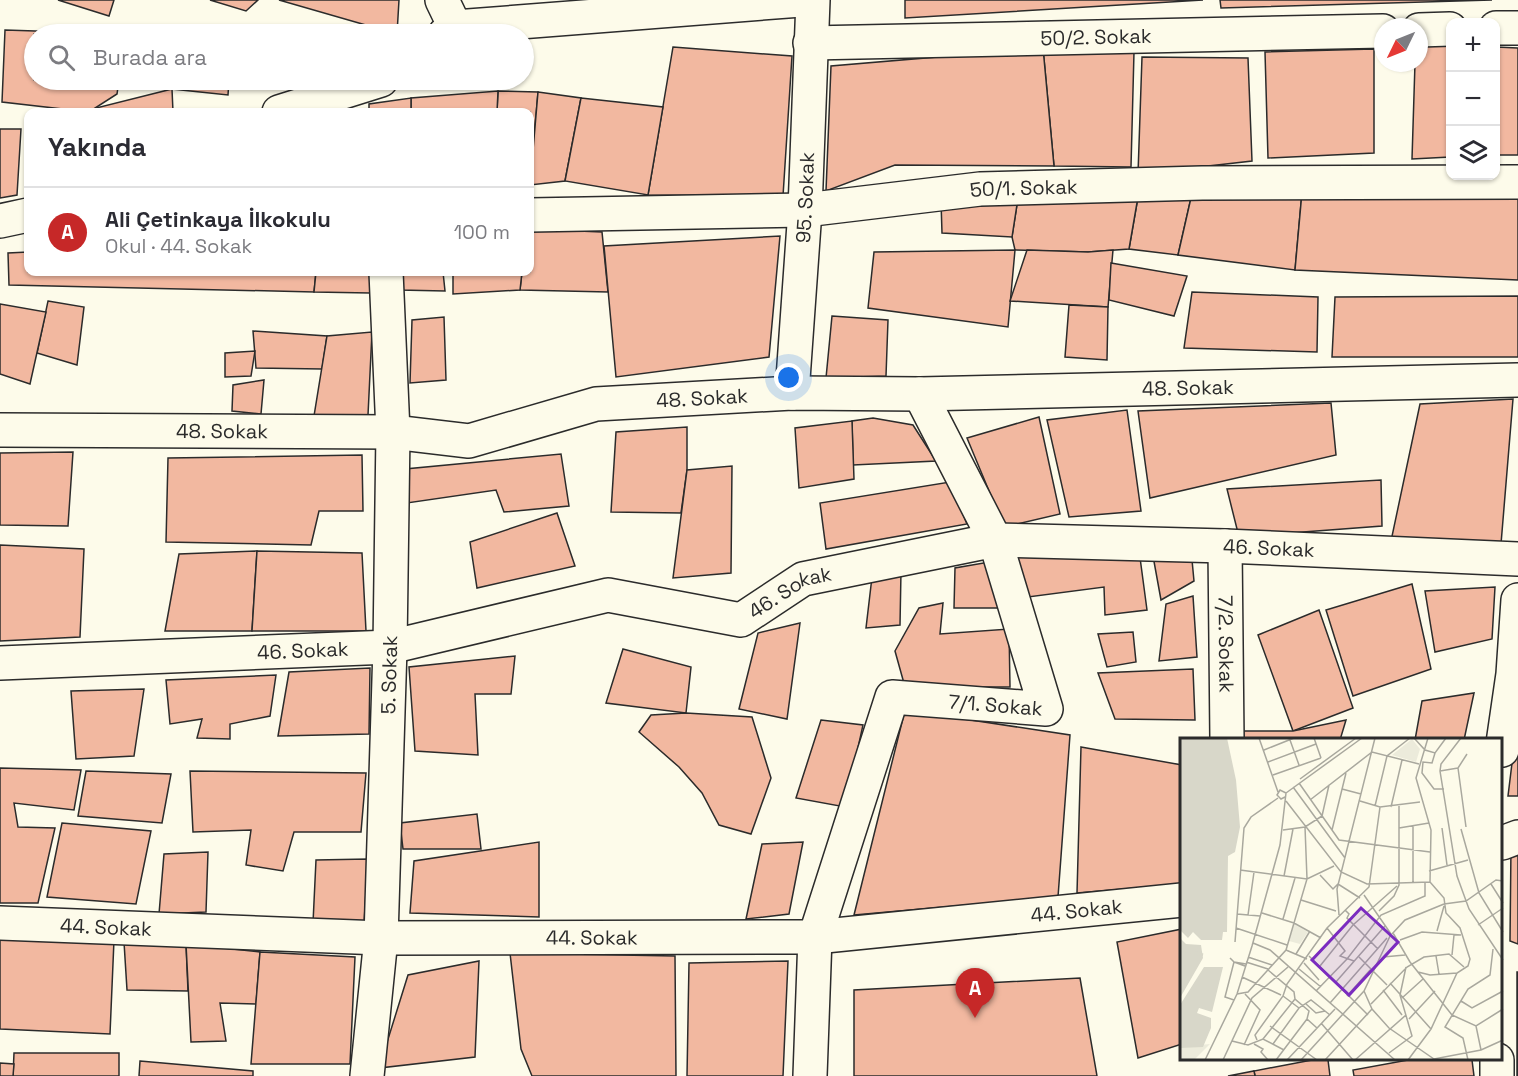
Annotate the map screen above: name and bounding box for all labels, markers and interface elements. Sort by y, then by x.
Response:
north arrow [1374,18,1428,72]
map controls [1446,18,1500,180]
button: + [1446,18,1500,72]
street label: 50/2. Sokak [1040,23,1152,51]
search box [24,24,534,90]
icon: search [45,41,78,74]
text: Burada ara [93,43,207,71]
button: − [1446,72,1500,126]
button: layers [1446,126,1500,180]
text: Yakında [48,130,146,164]
street label: 95. Sokak [790,151,820,244]
street label: 50/1. Sokak [968,173,1078,203]
text: Ali Çetinkaya İlkokulu [105,205,331,233]
text: A [61,219,74,245]
text: 100 m [454,219,510,245]
text: Okul · 44. Sokak [105,233,252,259]
your location [774,363,803,392]
street label: 48. Sokak [1142,374,1234,402]
street label: 48. Sokak [655,382,749,414]
street label: 48. Sokak [176,418,268,444]
street label: 46. Sokak [1222,533,1315,563]
street label: 46. Sokak [743,560,834,625]
street label: 7/2. Sokak [1213,595,1240,693]
street label: 5. Sokak [375,635,403,715]
street label: 46. Sokak [256,636,349,665]
street label: 7/1. Sokak [948,688,1044,722]
inset map [1180,738,1503,1061]
street label: 44. Sokak [1029,893,1124,928]
street label: 44. Sokak [59,912,153,942]
street label: 44. Sokak [546,924,638,951]
pin: A [956,968,994,1018]

